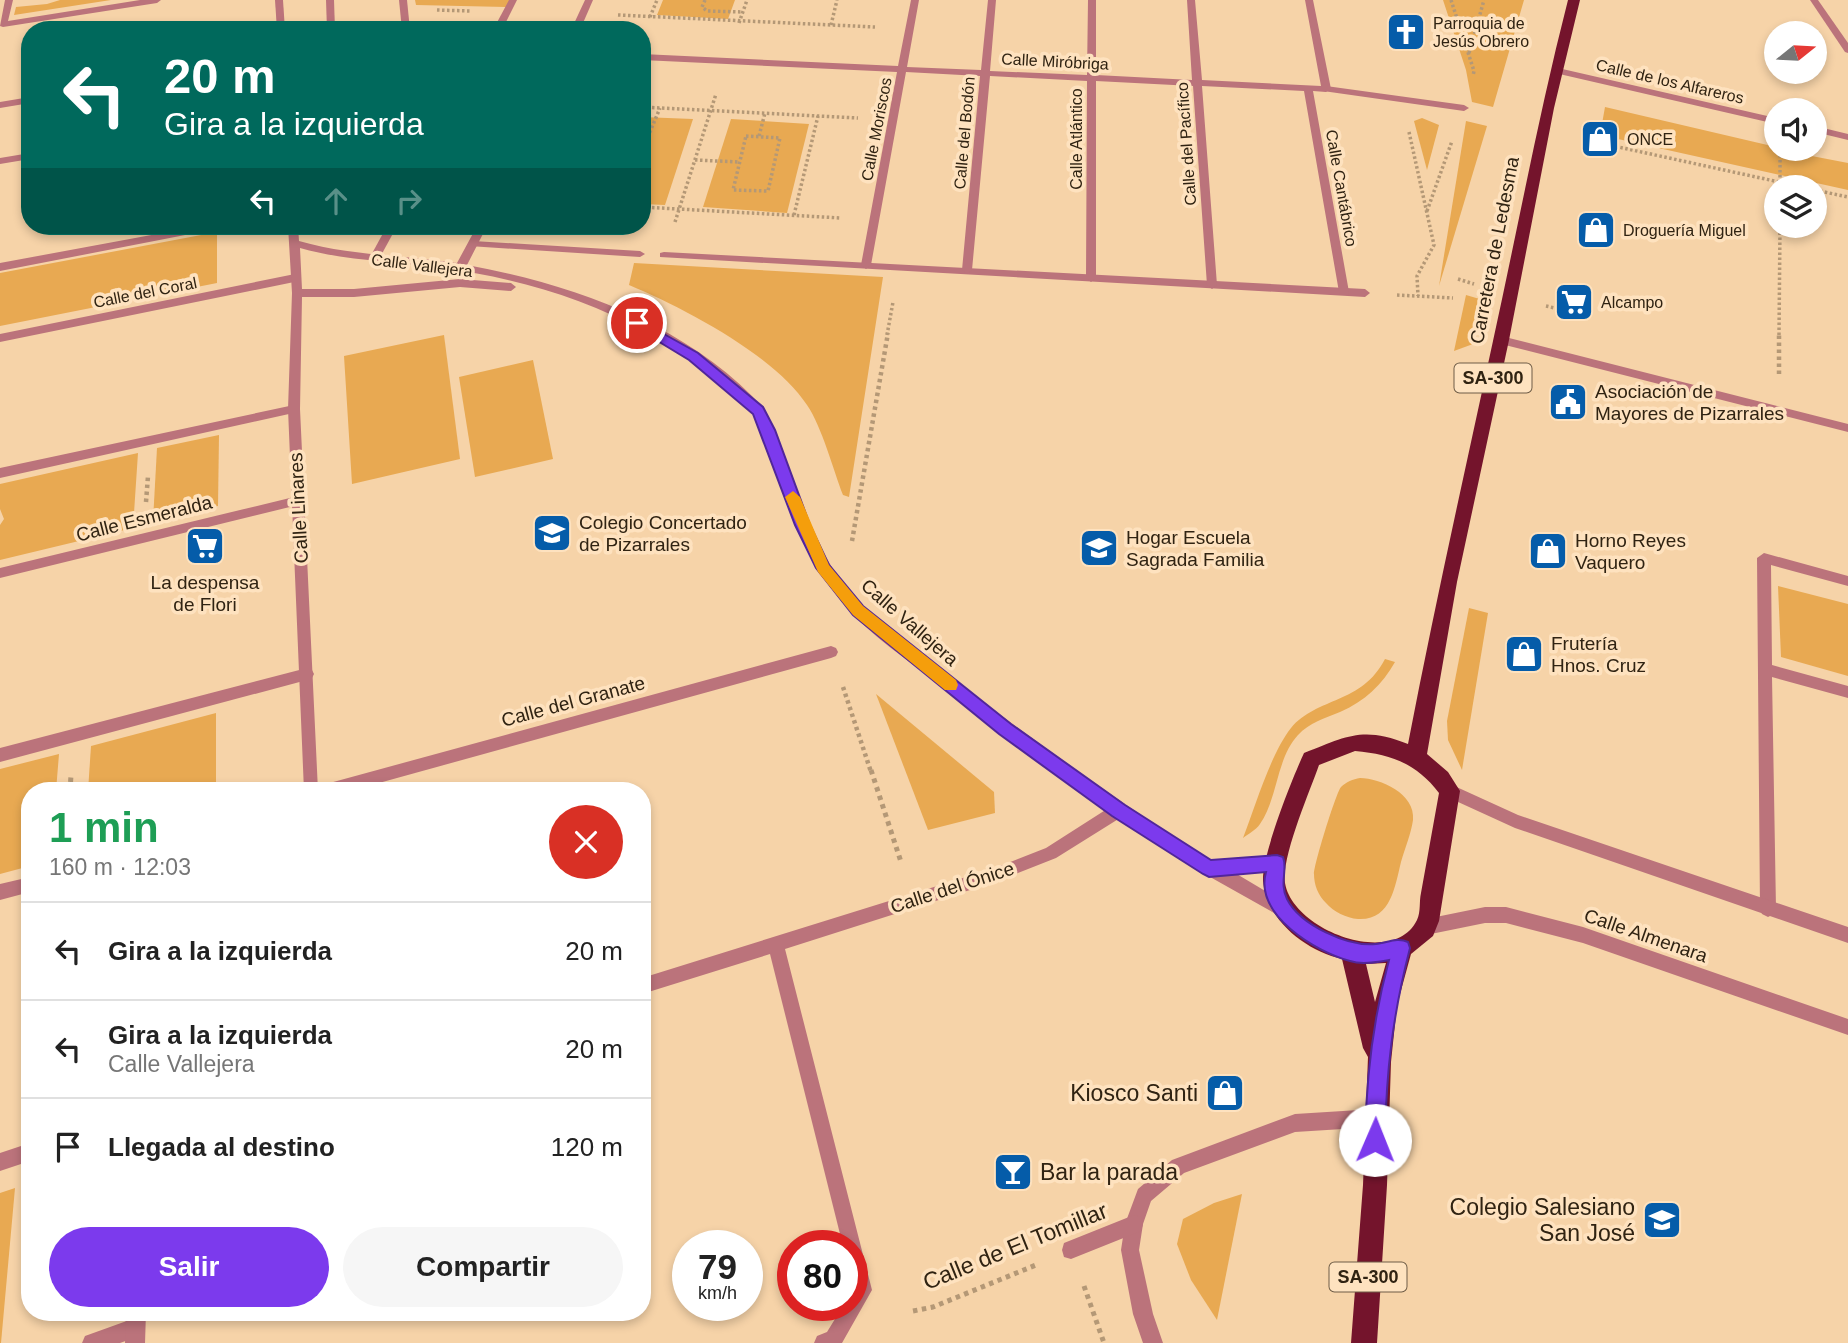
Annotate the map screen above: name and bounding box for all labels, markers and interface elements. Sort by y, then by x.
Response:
church icon: Parroquia de Jesús Obrero [1385,11,1427,53]
place label: Parroquia de Jesús Obrero [1433,15,1529,50]
north arrow [1764,21,1827,84]
map controls [1764,21,1827,238]
icon: left [49,49,140,140]
text: 20 m [164,49,276,103]
street label: Calle Miróbriga [1001,50,1109,73]
street label: Calle de los Alfareros [1594,56,1745,107]
street label: Calle Moriscos [858,76,895,182]
street label: Calle del Bodón [951,76,978,190]
street label: Calle del Pacífico [1174,82,1199,206]
street label: Calle Atlántico [1068,88,1085,190]
button: sound [1764,98,1827,161]
text: Gira a la izquierda [164,106,424,142]
shop icon: ONCE [1579,118,1621,160]
street label: Calle Cantábrico [1323,128,1360,248]
place label: ONCE [1627,131,1673,148]
street label: Carretera de Ledesma [1466,154,1523,345]
button: layers [1764,175,1827,238]
icon: left [244,182,282,220]
icon: ahead [317,182,355,220]
icon: right [390,182,428,220]
shop icon: Droguería Miguel [1575,209,1617,251]
place label: Droguería Miguel [1623,222,1746,239]
street label: Calle Vallejera [370,251,474,280]
street label: Calle del Coral [92,274,198,311]
supermarket icon: Alcampo [1553,281,1595,323]
pin [607,293,667,353]
place label: Alcampo [1601,294,1663,311]
icon: arrive [618,304,656,342]
road number: SA-300 [1454,364,1532,392]
public building icon: Asociación de Mayores de Pizarrales [1547,381,1589,423]
place label: Asociación de Mayores de Pizarrales [1595,381,1784,424]
street label: Calle Linares [285,452,312,564]
street label: Calle Esmeralda [74,491,215,546]
school or university icon: Colegio Concertado de Pizarrales [531,512,573,554]
place label: Colegio Concertado de Pizarrales [579,512,747,555]
supermarket icon: La despensa de Flori [184,525,226,567]
school or university icon: Hogar Escuela Sagrada Familia [1078,527,1120,569]
place label: Hogar Escuela Sagrada Familia [1126,527,1265,570]
shop icon: Horno Reyes Vaquero [1527,530,1569,572]
place label: Horno Reyes Vaquero [1575,530,1686,573]
place label: La despensa de Flori [151,572,260,615]
street label: Calle Vallejera [857,575,963,670]
shop icon: Frutería Hnos. Cruz [1503,633,1545,675]
place label: Frutería Hnos. Cruz [1551,633,1646,676]
street label: Calle del Granate [499,672,647,731]
text: 1 min [49,804,159,851]
button: close [549,805,623,879]
text: 160 m · 12:03 [49,854,191,880]
street label: Calle del Ónice [888,858,1017,917]
street label: Calle Almenara [1582,905,1711,967]
icon: left [49,932,87,970]
text: Gira a la izquierda [108,936,332,966]
text: 20 m [565,936,623,966]
text: Gira a la izquierda [108,1020,332,1050]
icon: left [49,1030,87,1068]
text: 20 m [565,1034,623,1064]
text: Calle Vallejera [108,1051,255,1077]
shop icon: Kiosco Santi [1204,1072,1246,1114]
place label: Kiosco Santi [1070,1080,1198,1106]
position arrow [1338,1103,1412,1177]
icon: arrive [49,1128,87,1166]
text: Llegada al destino [108,1132,335,1162]
text: 120 m [551,1132,623,1162]
bar icon: Bar la parada [992,1151,1034,1193]
place label: Bar la parada [1040,1159,1178,1185]
place label: Colegio Salesiano San José [1450,1194,1635,1246]
street label: Calle de El Tomillar [919,1197,1111,1295]
school or university icon: Colegio Salesiano San José [1641,1199,1683,1241]
button: Salir [49,1227,329,1307]
button: Compartir [343,1227,623,1307]
speed limit sign: 80 [777,1230,868,1321]
text: 79 [698,1247,737,1286]
road number: SA-300 [1330,1262,1406,1292]
text: km/h [698,1283,737,1303]

